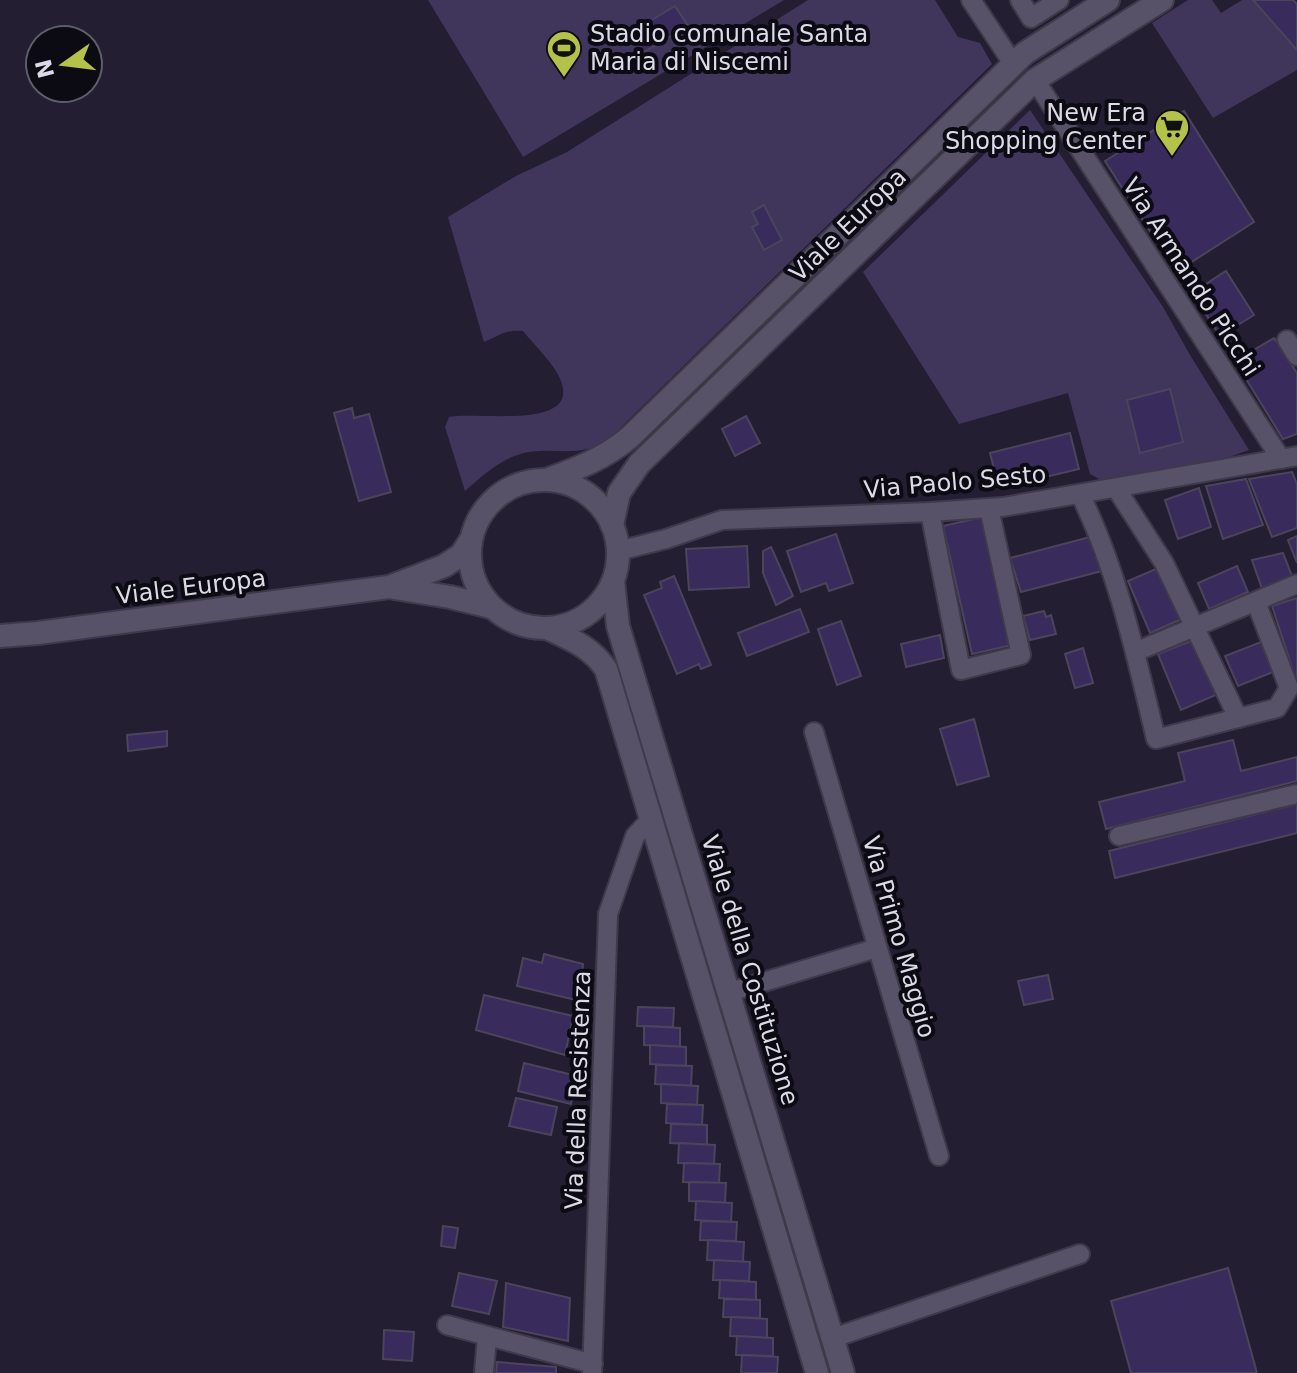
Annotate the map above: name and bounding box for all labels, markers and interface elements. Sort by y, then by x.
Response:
place label: Stadio comunale Santa Maria di Niscemi [590,20,868,76]
north arrow [24,24,104,104]
sports icon: Stadio comunale Santa Maria di Niscemi [545,29,583,79]
text: N [31,57,59,81]
place label: New Era Shopping Center [945,99,1146,155]
supermarket icon: New Era Shopping Center [1153,108,1191,158]
street label: Viale Europa [784,163,912,287]
street label: Via Armando Picchi [1116,173,1266,381]
street label: Via Paolo Sesto [862,460,1048,504]
street label: Viale Europa [115,564,267,610]
street label: Viale della Costituzione [696,832,804,1108]
street label: Via Primo Maggio [857,833,941,1041]
street label: Via della Resistenza [560,970,596,1210]

